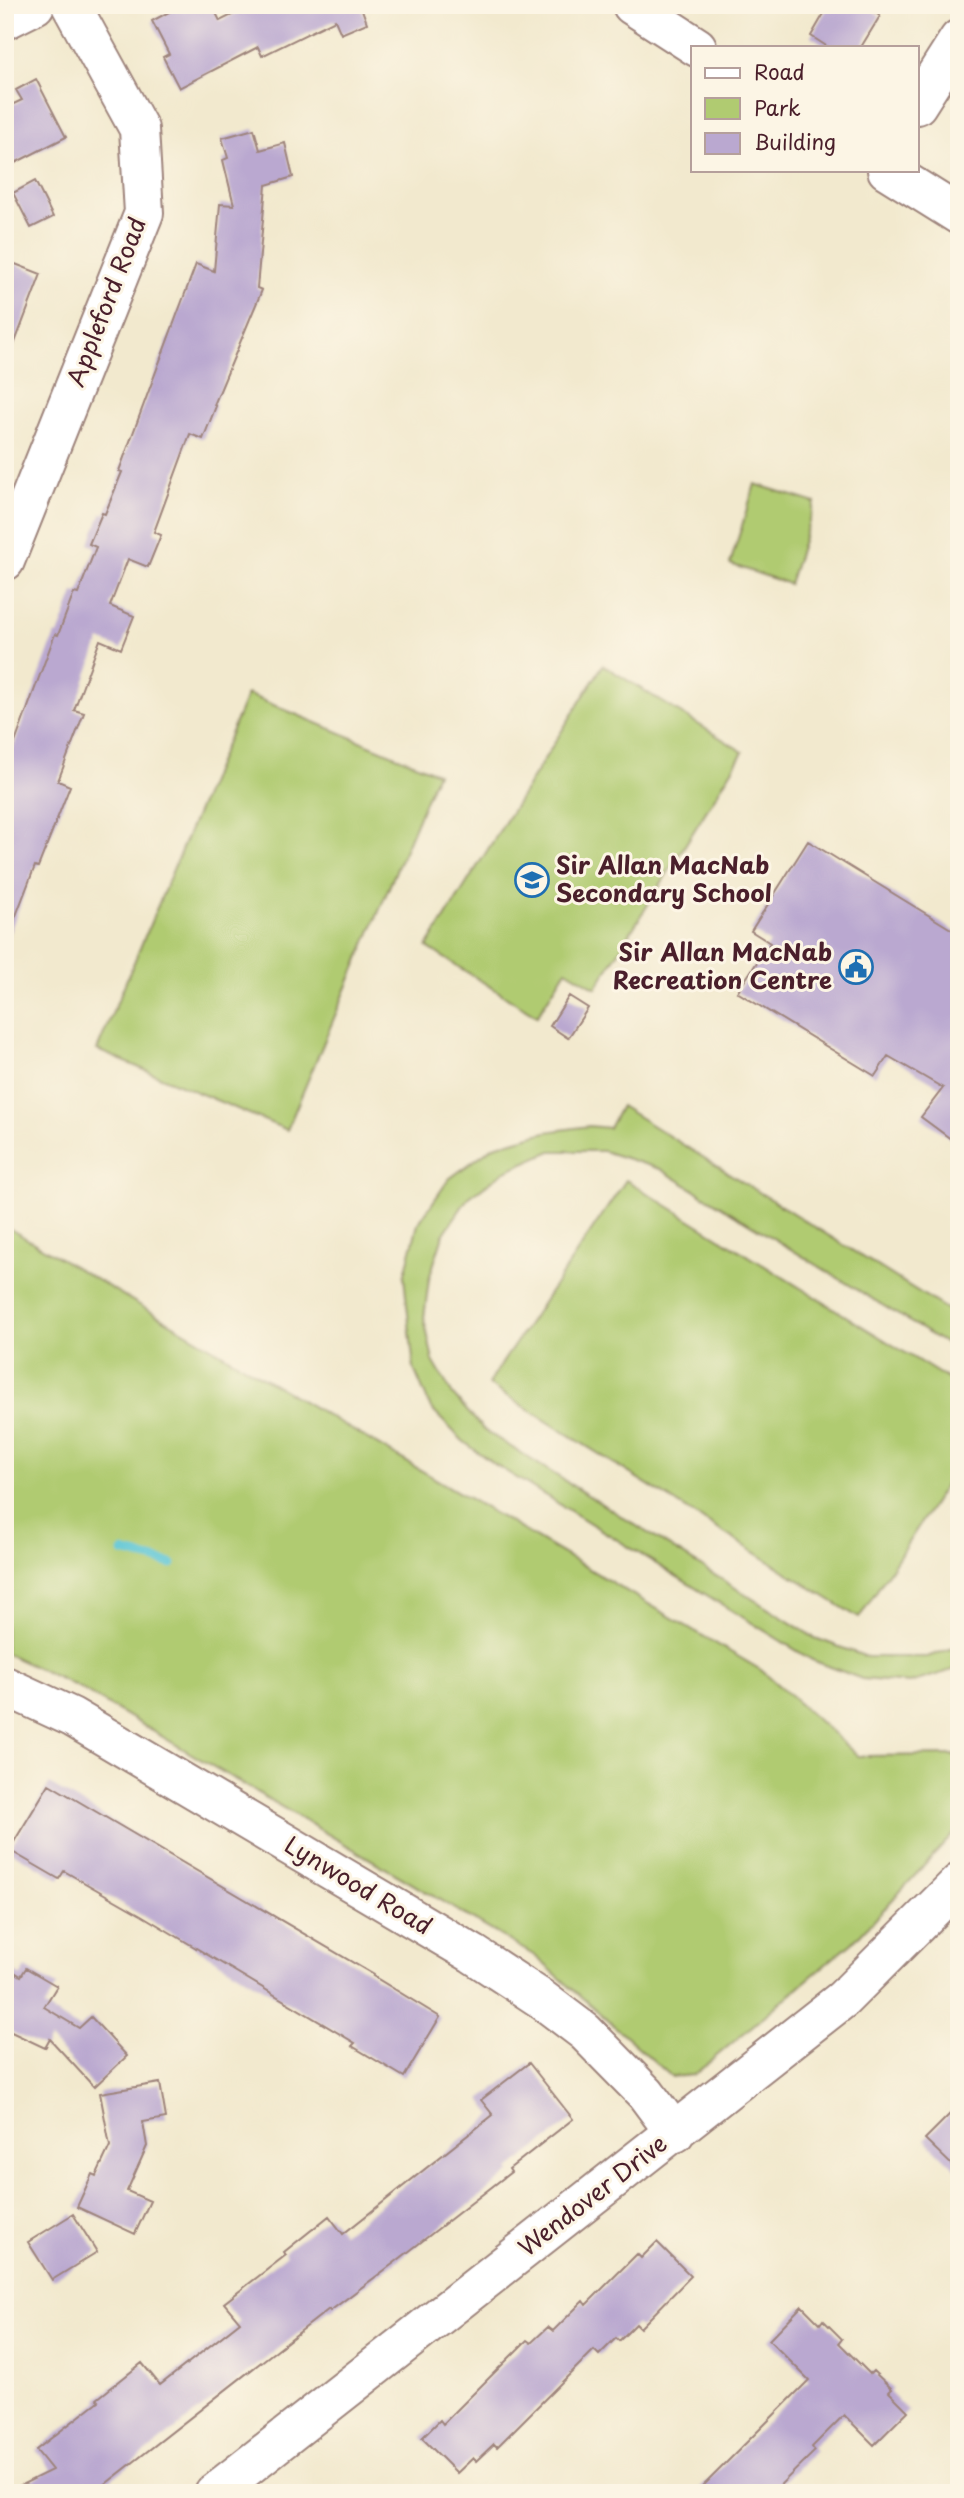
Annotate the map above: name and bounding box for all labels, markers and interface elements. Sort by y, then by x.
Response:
legend [691,46,918,172]
text: Road [754,55,805,87]
text: Park [754,91,801,123]
text: Building [754,125,836,157]
street label: Appleford Road [56,211,154,391]
place label: Sir Allan MacNab Secondary School [556,846,772,910]
school or university icon: Sir Allan MacNab Secondary School [513,861,551,899]
place label: Sir Allan MacNab Recreation Centre [613,933,832,997]
public building icon: Sir Allan MacNab Recreation Centre [837,948,875,986]
street label: Lynwood Road [278,1826,440,1943]
street label: Wendover Drive [510,2125,674,2264]

